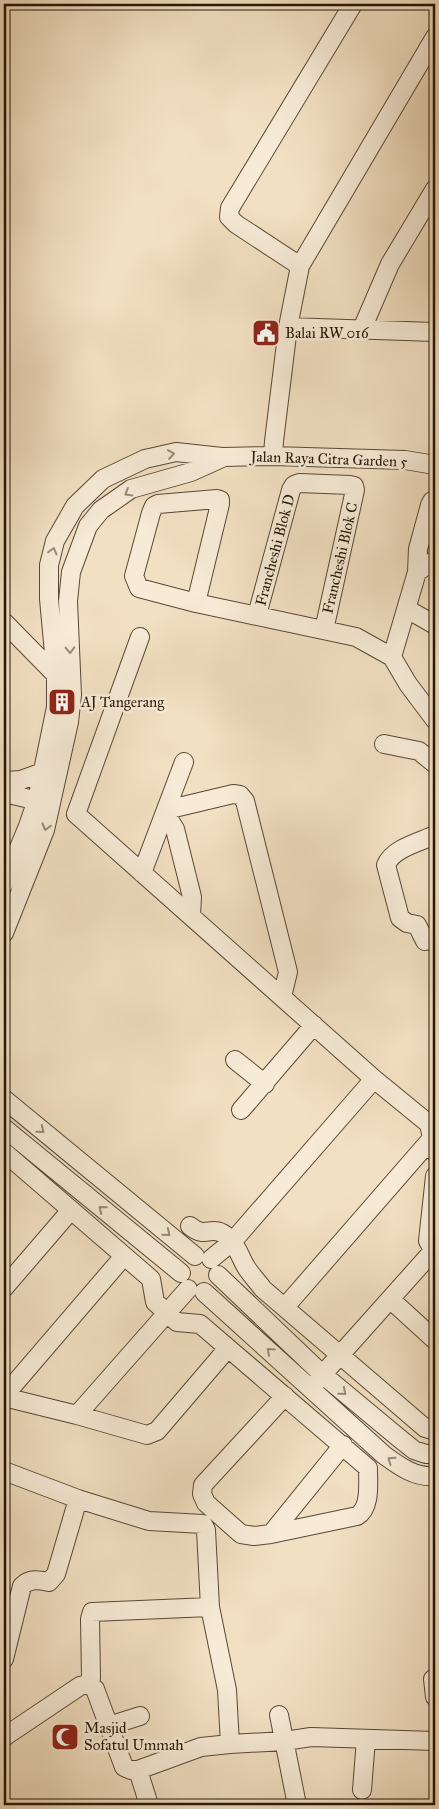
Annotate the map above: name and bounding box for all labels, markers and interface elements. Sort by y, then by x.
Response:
public building icon: Balai RW 016 [251,318,281,348]
place label: Balai RW 016 [285,324,370,342]
street label: Jalan Raya Citra Garden 5 [248,447,408,472]
one-way arrow [167,449,175,460]
one-way arrow [124,486,133,496]
street label: Francheshi Blok D [251,492,299,608]
street label: Francheshi Blok C [318,501,362,615]
one-way arrow [47,547,58,556]
one-way arrow [64,646,75,654]
building icon: AJ Tangerang [47,687,77,717]
place label: AJ Tangerang [80,693,165,712]
one-way arrow [41,823,51,831]
one-way arrow [36,1124,45,1133]
one-way arrow [99,1205,108,1214]
one-way arrow [161,1228,170,1236]
one-way arrow [266,1348,275,1357]
one-way arrow [337,1386,346,1395]
one-way arrow [387,1457,397,1466]
place label: Masjid Sofatul Ummah [84,1719,184,1754]
mosque icon: Masjid Sofatul Ummah [50,1722,80,1752]

